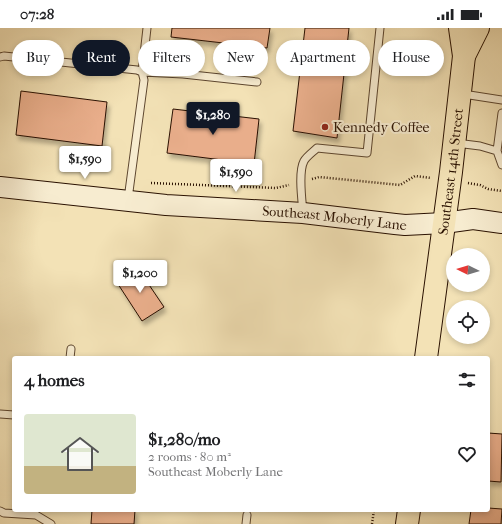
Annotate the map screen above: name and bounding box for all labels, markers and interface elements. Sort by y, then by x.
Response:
text: 07:28 [20,5,54,23]
chip: Buy [12,40,64,76]
chip: Rent [72,40,130,76]
chip: Filters [138,40,205,76]
chip: New [213,40,268,76]
chip: Apartment [276,40,370,76]
chip: House [378,40,444,76]
pin: $1,280 [180,102,246,136]
text: $1,280 [196,107,230,122]
street label: Southeast 14th Street [435,107,467,236]
place label: Kennedy Coffee [333,119,430,136]
marker: Kennedy Coffee [320,122,330,132]
pin: $1,590 [52,146,118,180]
text: $1,590 [68,151,102,166]
pin: $1,590 [203,159,269,193]
text: $1,590 [219,164,253,179]
street label: Southeast Moberly Lane [262,203,408,234]
north arrow [446,248,490,292]
map controls [446,248,490,344]
pin: $1,200 [107,260,173,294]
text: $1,200 [122,265,158,280]
button: locate [446,300,490,344]
icon: filters [456,369,478,391]
text: 4 homes [24,370,84,390]
text: $1,280/mo [148,429,220,449]
icon: home [56,430,104,478]
icon: heart [456,443,478,465]
text: 2 rooms · 80 m² [148,449,231,464]
text: Southeast Moberly Lane [148,464,283,479]

